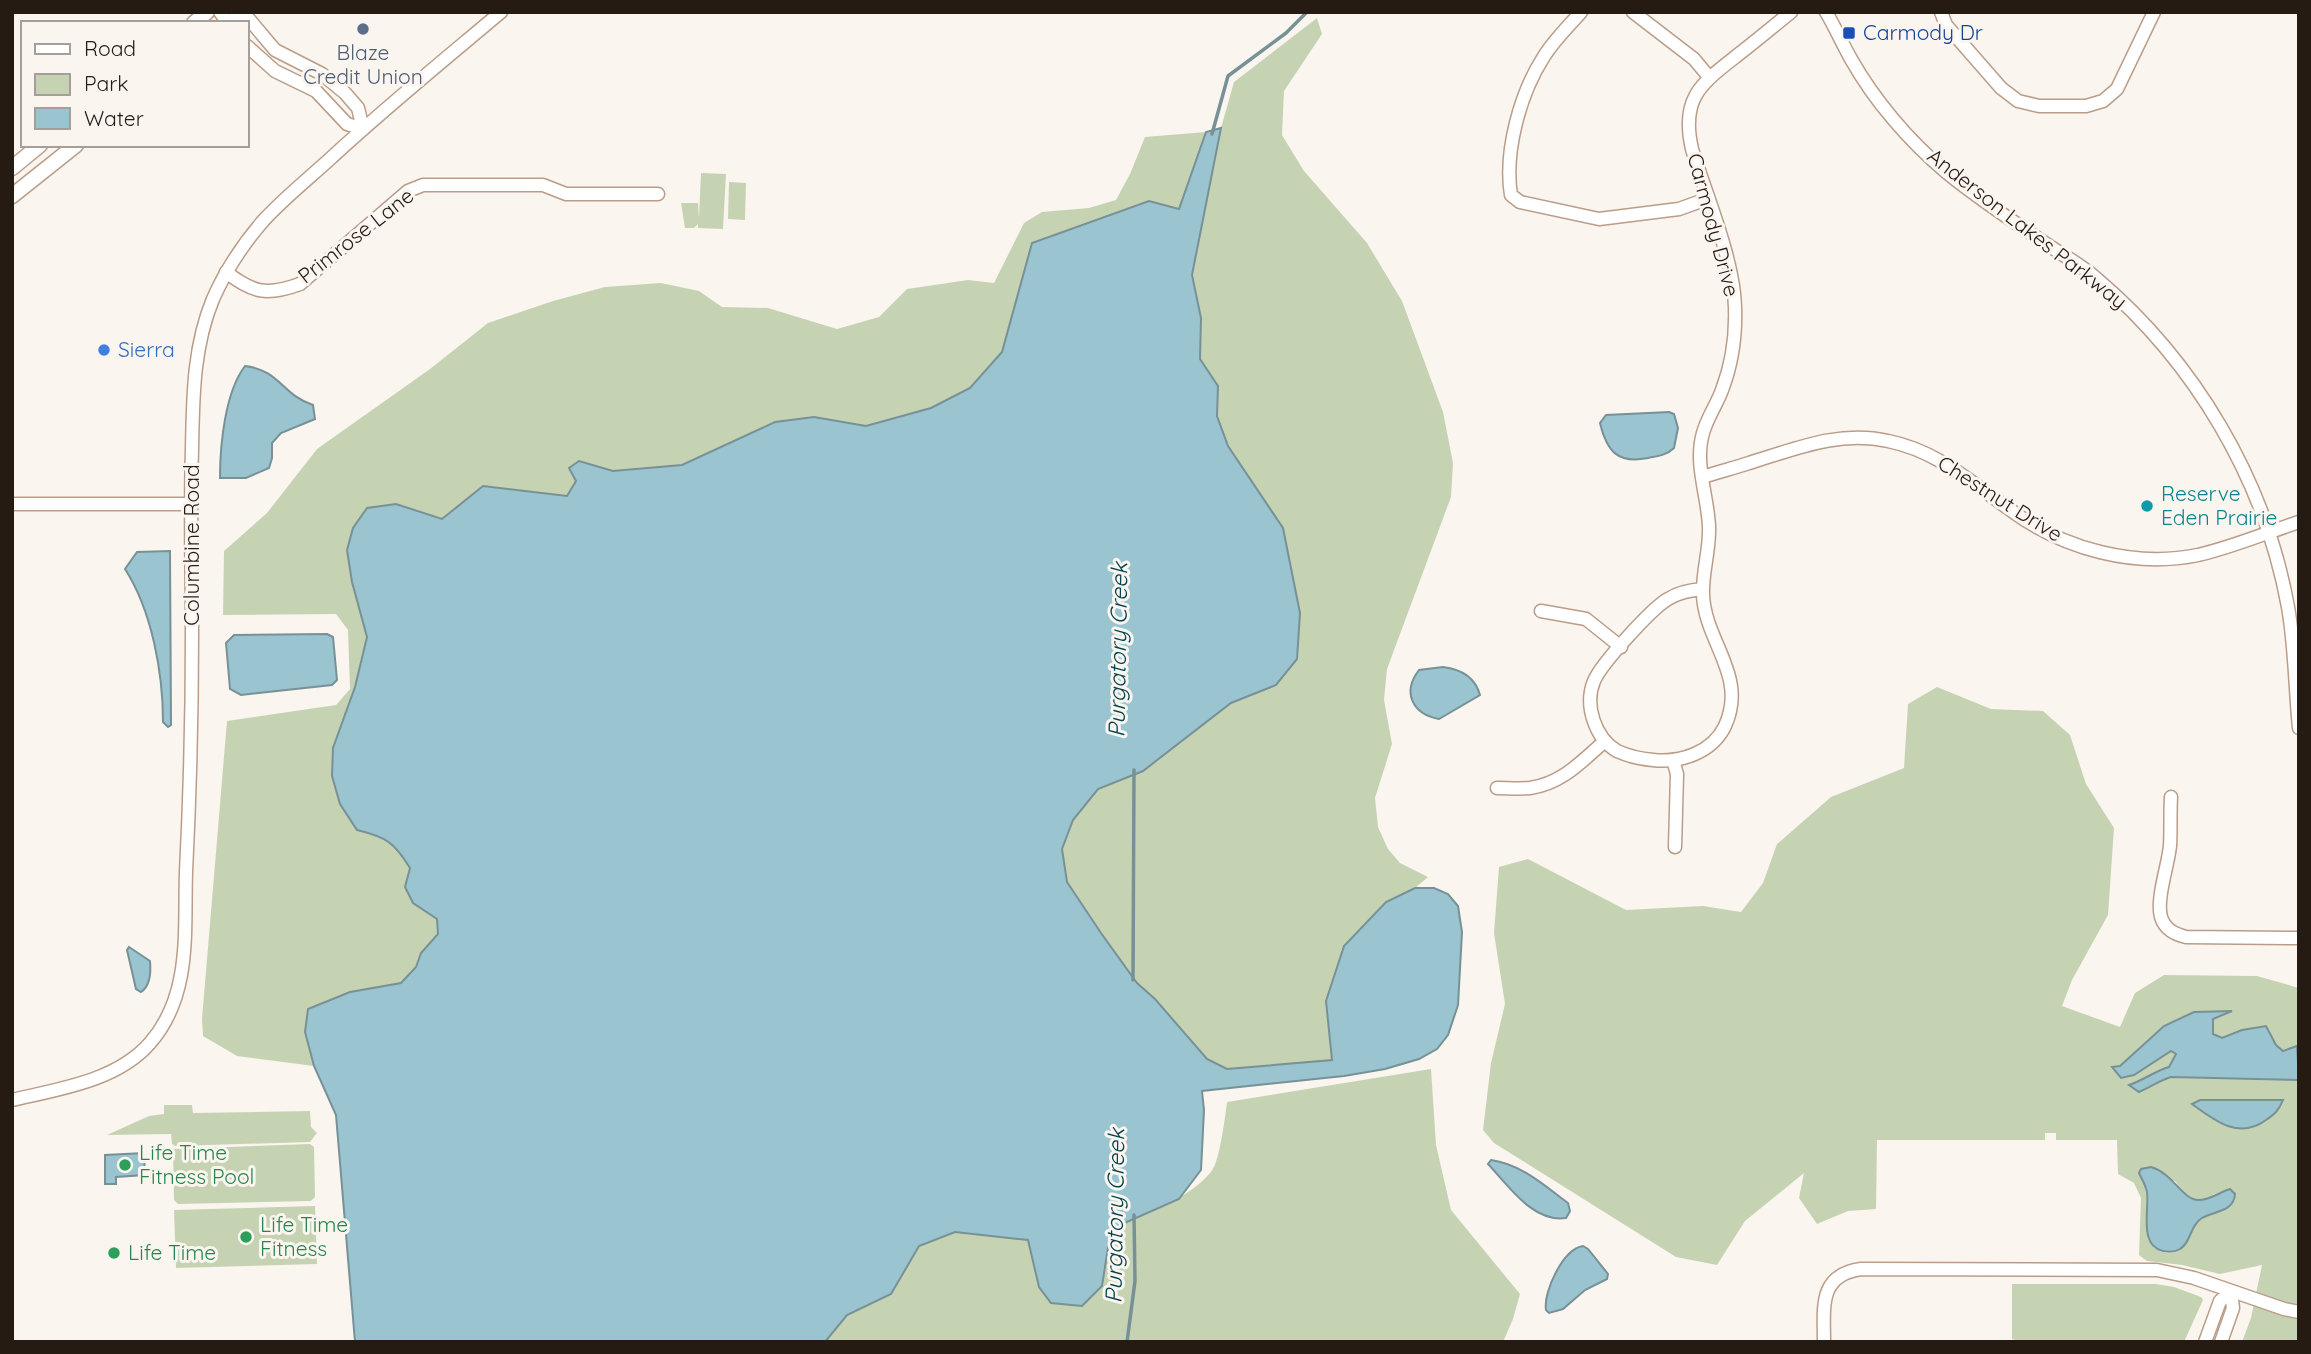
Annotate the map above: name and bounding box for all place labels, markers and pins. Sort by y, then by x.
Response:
place label: Carmody Dr [1863,19,1983,45]
marker: Blaze Credit Union [355,21,371,37]
marker: Carmody Dr [1841,25,1857,41]
place label: Blaze Credit Union [303,39,423,89]
place label: Sierra [118,336,175,362]
marker: Sierra [96,342,112,358]
place label: Reserve Eden Prairie [2161,480,2277,530]
marker: Reserve Eden Prairie [2139,498,2155,514]
place label: Life Time Fitness Pool [139,1139,254,1189]
marker: Life Time Fitness Pool [117,1157,133,1173]
place label: Life Time Fitness [260,1211,348,1261]
marker: Life Time Fitness [238,1229,254,1245]
place label: Life Time [128,1239,216,1265]
marker: Life Time [106,1245,122,1261]

